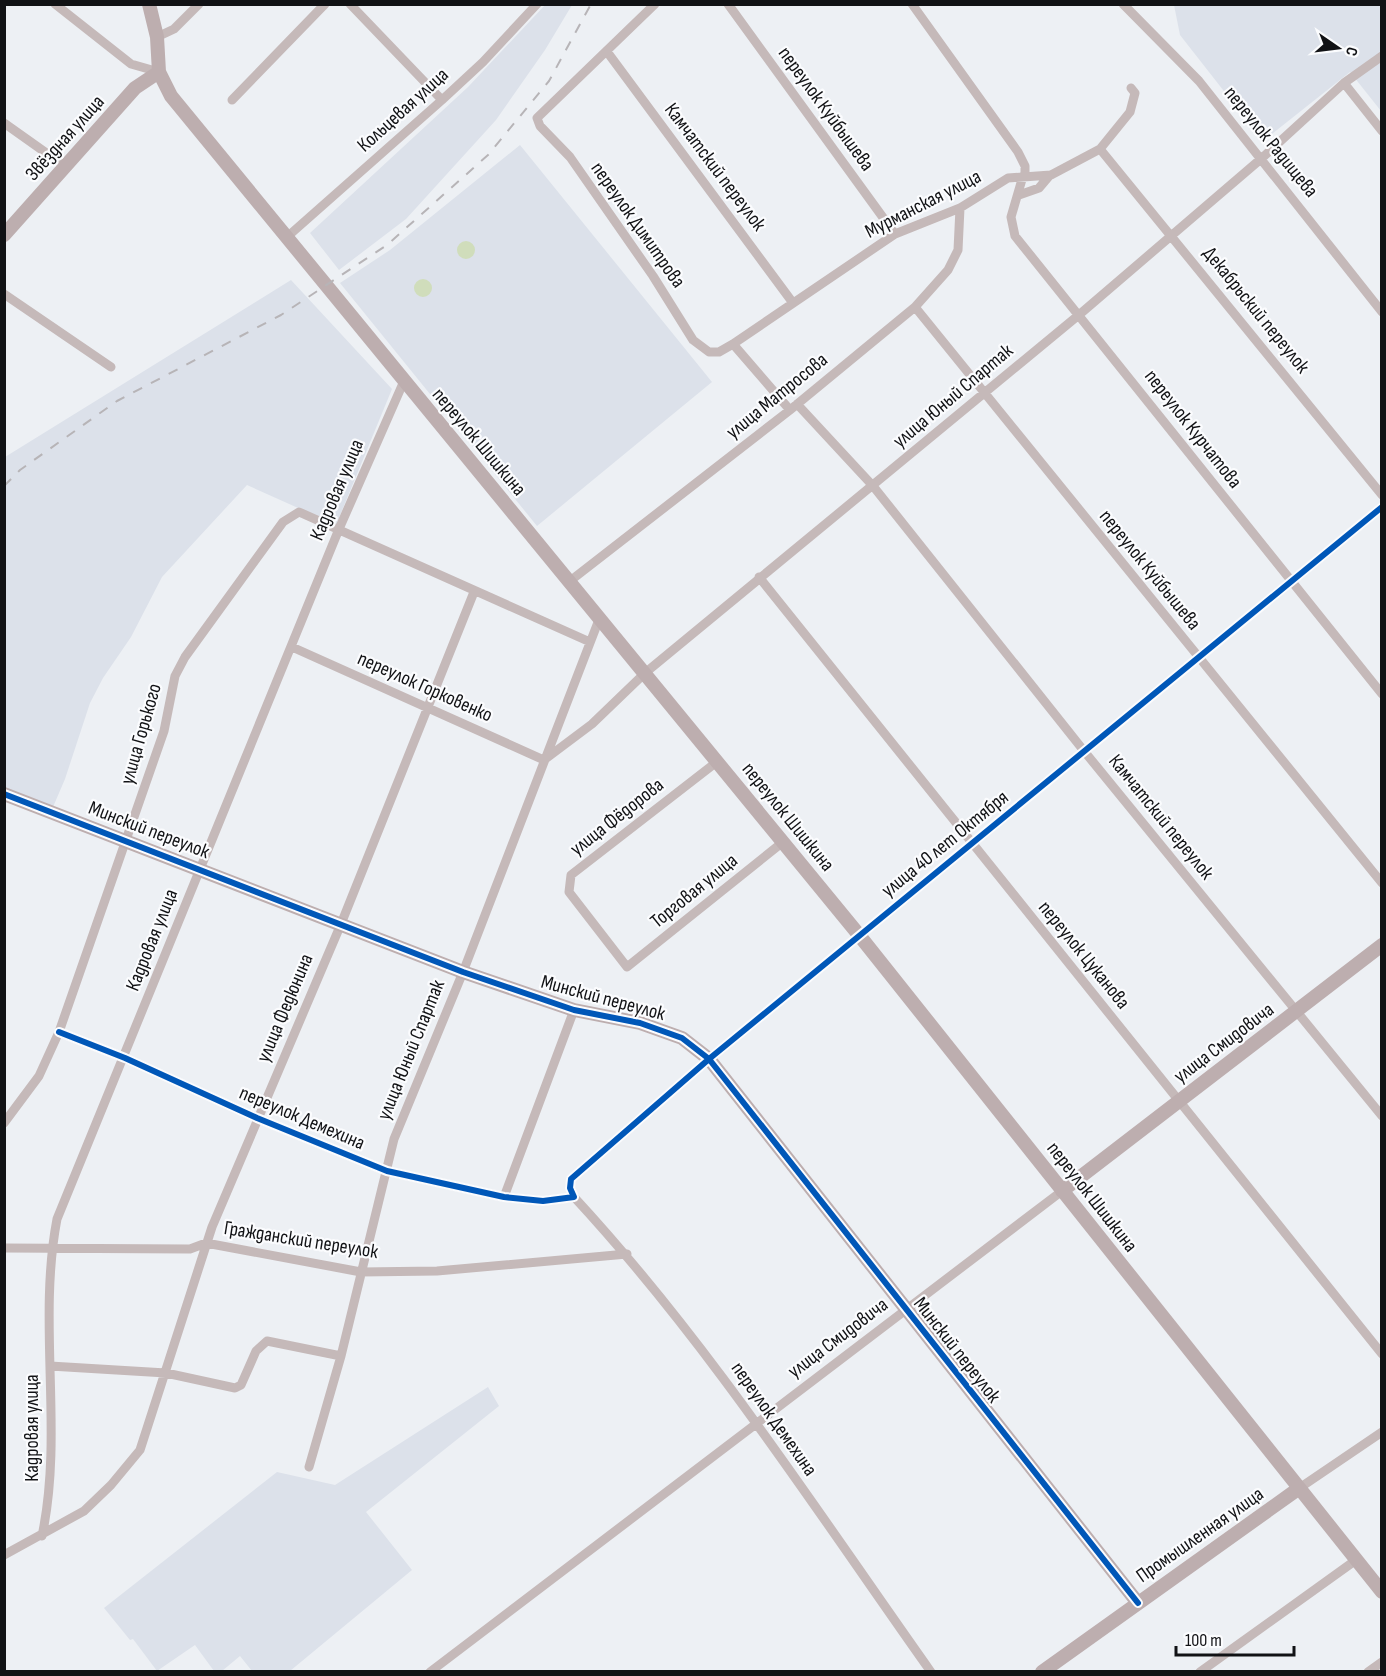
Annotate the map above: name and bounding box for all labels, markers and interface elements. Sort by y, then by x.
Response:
north arrow [1308,18,1368,78]
street label: переулок Куйбышева [773,42,879,176]
text: С [1341,45,1361,58]
street label: Кольцевая улица [353,63,453,157]
street label: переулок Радищева [1219,82,1323,202]
street label: Звёздная улица [20,90,110,186]
street label: Камчатский переулок [659,98,771,236]
street label: переулок Димитрова [586,157,690,293]
street label: Мурманская улица [861,165,985,243]
street label: Декабрьский переулок [1198,242,1315,378]
street label: улица Юный Спартак [888,339,1018,453]
street label: улица Матросова [721,348,833,444]
street label: переулок Курчатова [1139,365,1247,493]
street label: переулок Шишкина [427,383,531,501]
street label: Кадровая улица [305,436,369,544]
street label: переулок Куйбышева [1094,505,1206,635]
street label: переулок Горковенко [354,647,496,727]
street label: улица Горького [115,681,167,787]
street label: Камчатский переулок [1103,750,1219,885]
street label: переулок Шишкина [737,758,839,876]
street label: улица Фёдорова [565,773,669,861]
street label: улица 40 лет Октября [877,785,1013,903]
street label: Минский переулок [85,796,213,864]
street label: Торговая улица [646,849,742,933]
street label: Кадровая улица [121,886,183,994]
street label: переулок Цуканова [1033,896,1135,1014]
street label: улица Федюнина [251,950,319,1066]
street label: Минский переулок [538,970,668,1026]
street label: улица Юный Спартак [372,976,450,1124]
street label: улица Смидовича [1169,998,1279,1088]
street label: переулок Демехина [236,1081,368,1155]
street label: переулок Шишкина [1042,1137,1142,1257]
street label: Гражданский переулок [222,1216,380,1264]
street label: Минский переулок [908,1292,1006,1408]
street label: улица Смидовича [783,1293,893,1383]
street label: переулок Демехина [726,1357,822,1481]
street label: Кадровая улица [20,1374,44,1482]
street label: Промышленная улица [1132,1482,1268,1588]
scale bar [1176,1619,1294,1657]
text: 100 m [1185,1630,1222,1651]

